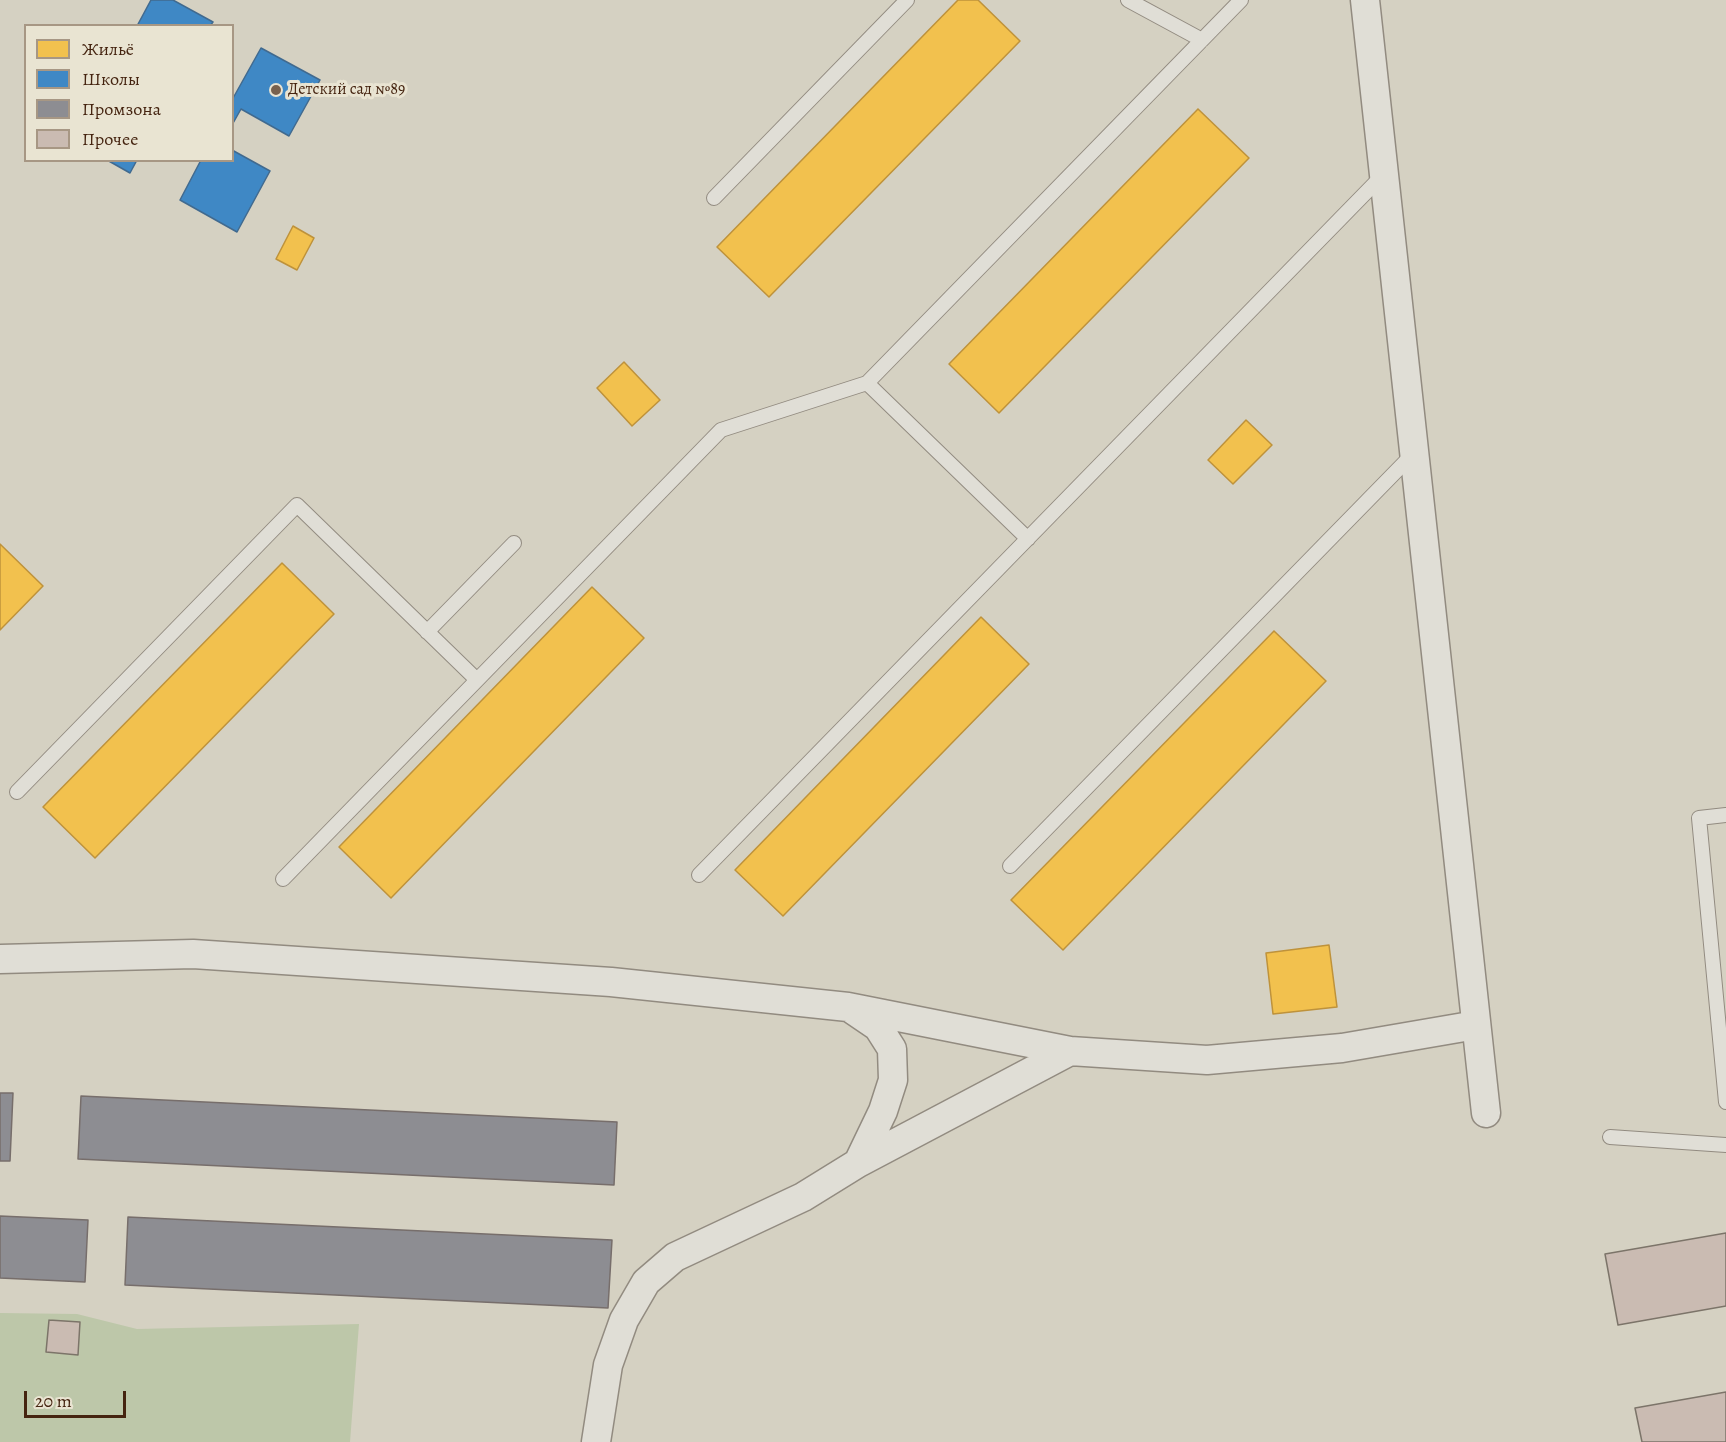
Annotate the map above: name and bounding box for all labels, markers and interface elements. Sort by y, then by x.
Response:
legend [24,24,234,162]
text: Жильё [82,37,134,61]
text: Школы [82,67,140,91]
place label: Детский сад №89 [288,80,405,100]
marker: Детский сад №89 [269,83,283,97]
text: Промзона [82,97,161,121]
text: Прочее [82,127,138,151]
scale bar [27,1379,129,1417]
text: 20 m [35,1389,72,1413]

